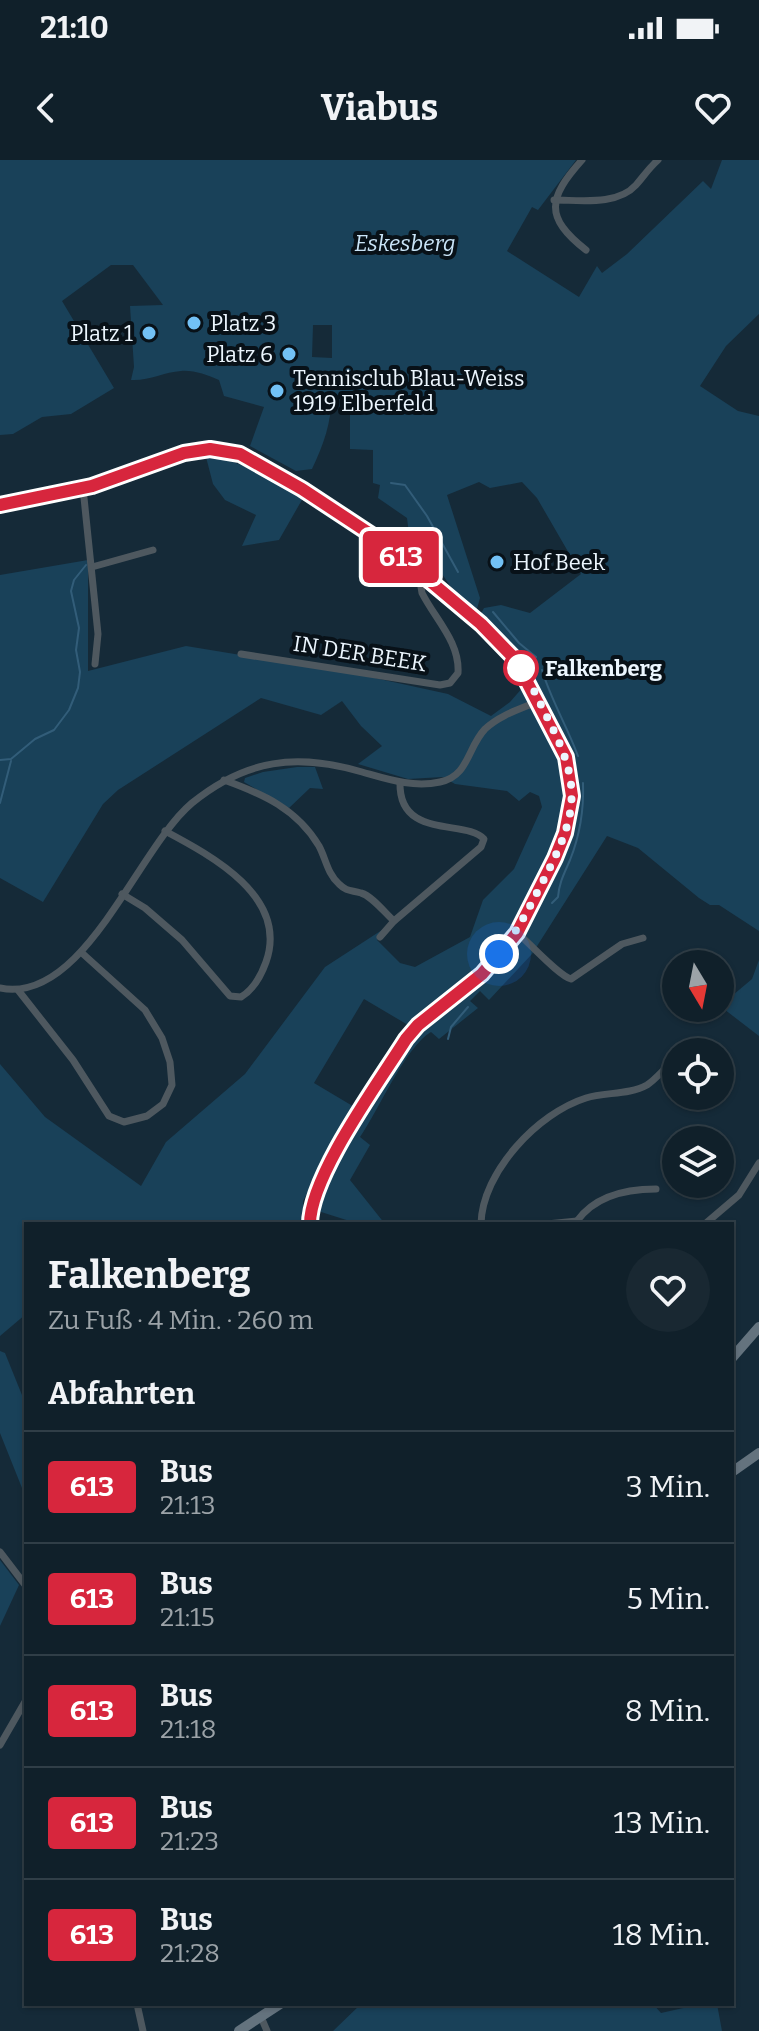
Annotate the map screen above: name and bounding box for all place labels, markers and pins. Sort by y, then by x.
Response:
place label: Platz 3 [210,310,276,337]
marker: Platz 3 [185,314,203,332]
place label: Platz 1 [70,320,133,347]
marker: Platz 1 [140,324,158,342]
place label: Platz 6 [206,341,273,368]
marker: Platz 6 [280,345,298,363]
place label: Tennisclub Blau-Weiss 1919 Elberfeld [293,365,525,417]
marker: Tennisclub Blau-Weiss 1919 Elberfeld [268,382,286,400]
place label: Hof Beek [513,549,606,576]
marker: Hof Beek [488,553,506,571]
marker: Falkenberg [504,651,538,685]
place label: Falkenberg [545,655,663,682]

